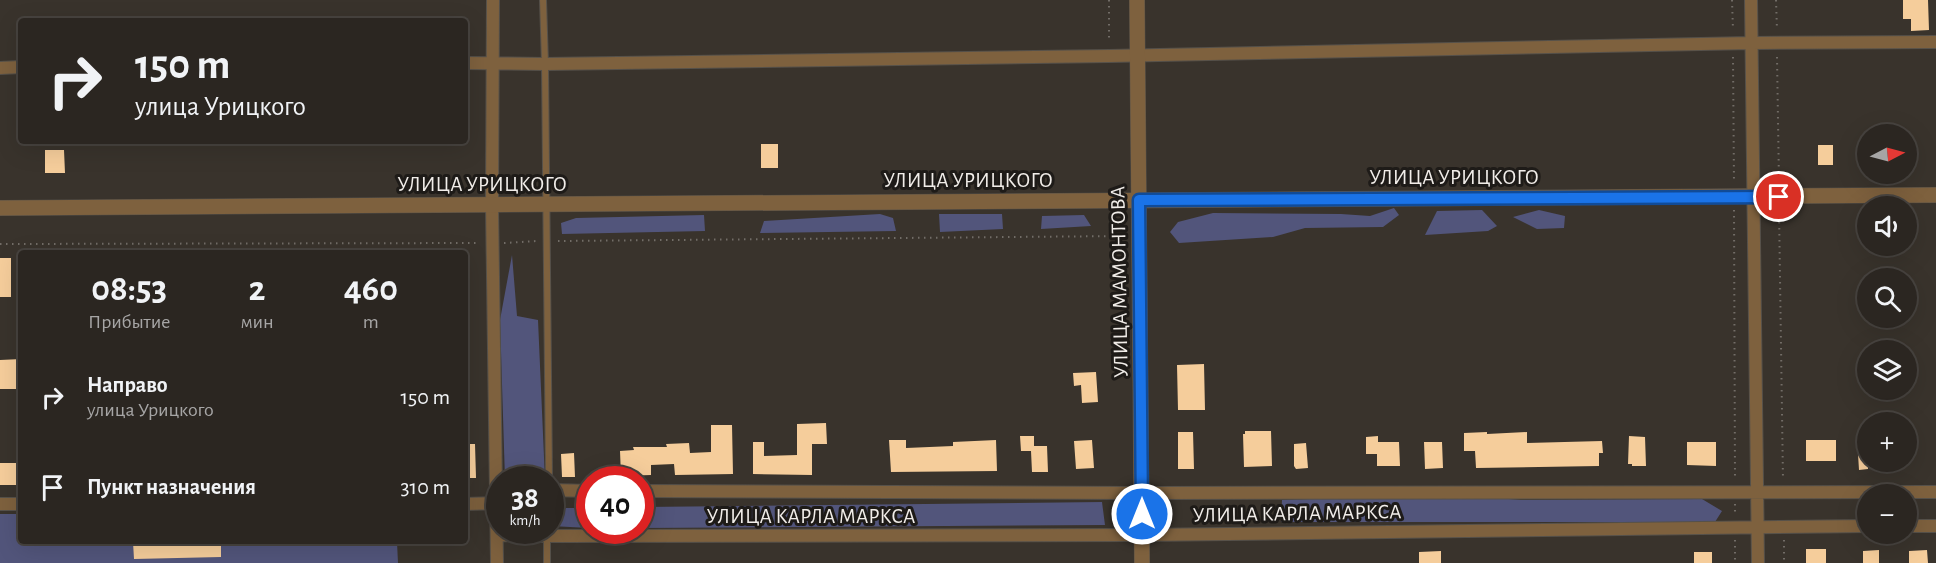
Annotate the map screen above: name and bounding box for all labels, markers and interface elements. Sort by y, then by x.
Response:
icon: right [36,42,114,120]
text: 150 m [135,44,230,86]
text: улица Урицкого [135,93,306,120]
north arrow [1857,124,1917,184]
map controls [1857,124,1917,544]
street label: УЛИЦА УРИЦКОГО [1369,167,1539,188]
street label: УЛИЦА УРИЦКОГО [883,170,1053,191]
pin [1753,171,1804,222]
street label: УЛИЦА УРИЦКОГО [397,174,567,195]
icon: arrive [1762,180,1795,213]
street label: УЛИЦА МАМОНТОВА [1107,186,1132,378]
button: sound [1857,196,1917,256]
button: search [1857,268,1917,328]
text: 08:53 [91,271,167,307]
text: 2 [249,271,266,307]
text: 460 [344,271,398,307]
text: Прибытие [88,312,170,332]
text: мин [240,312,274,332]
text: m [363,312,379,332]
button: layers [1857,340,1917,400]
text: Направо [87,374,168,396]
icon: right [36,381,69,414]
text: 150 m [400,386,450,408]
text: улица Урицкого [87,400,214,420]
button: + [1857,412,1917,472]
speed limit sign: 40 [576,466,654,544]
icon: arrive [36,471,69,504]
text: Пункт назначения [87,476,256,498]
text: 310 m [401,476,450,498]
position arrow [1110,482,1174,546]
text: 38 [511,483,539,513]
button: − [1857,484,1917,544]
street label: УЛИЦА КАРЛА МАРКСА [1192,501,1402,526]
street label: УЛИЦА КАРЛА МАРКСА [707,506,915,527]
text: km/h [510,513,540,528]

